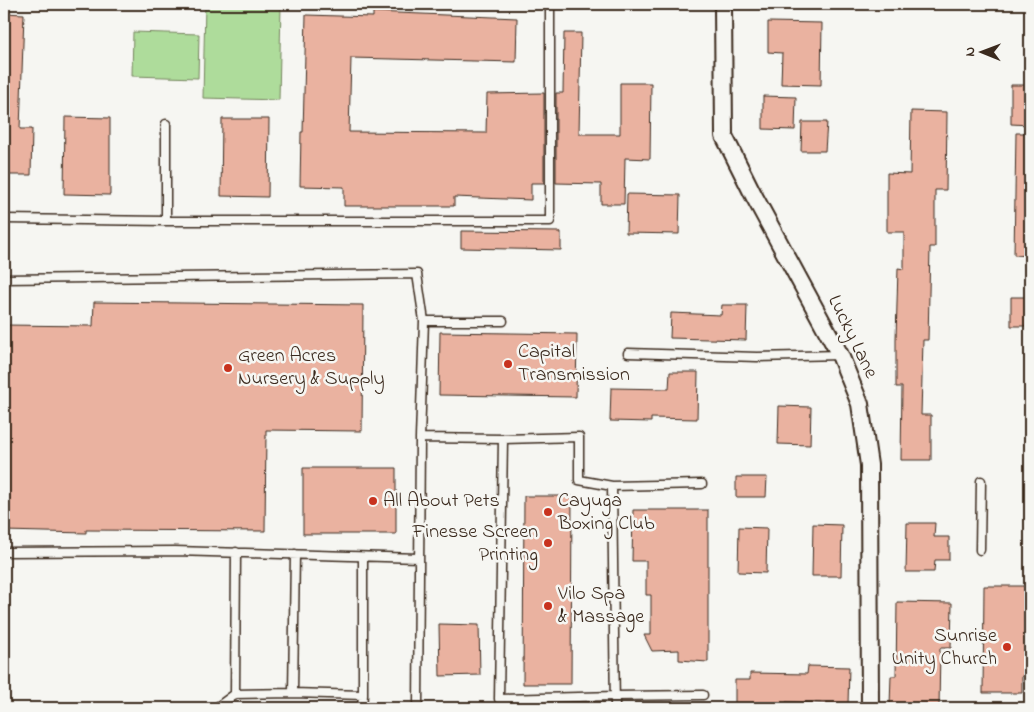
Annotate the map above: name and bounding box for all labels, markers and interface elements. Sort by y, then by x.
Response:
north arrow [956,28,1006,78]
text: N [960,47,981,57]
street label: Lucky Lane [819,290,885,384]
place label: Capital Transmission [518,338,630,390]
place label: Green Acres Nursery & Supply [238,342,385,394]
marker: Capital Transmission [502,358,514,370]
marker: Green Acres Nursery & Supply [222,362,234,374]
place label: All About Pets [383,487,500,516]
place label: Cayuga Boxing Club [557,487,655,540]
marker: All About Pets [367,495,379,507]
marker: Cayuga Boxing Club [542,506,554,518]
place label: Finesse Screen Printing [412,518,538,571]
marker: Finesse Screen Printing [542,537,554,549]
place label: Vilo Spa & Massage [557,580,644,633]
marker: Vilo Spa & Massage [542,600,554,612]
place label: Sunrise Unity Church [892,622,997,674]
marker: Sunrise Unity Church [1001,641,1013,653]

